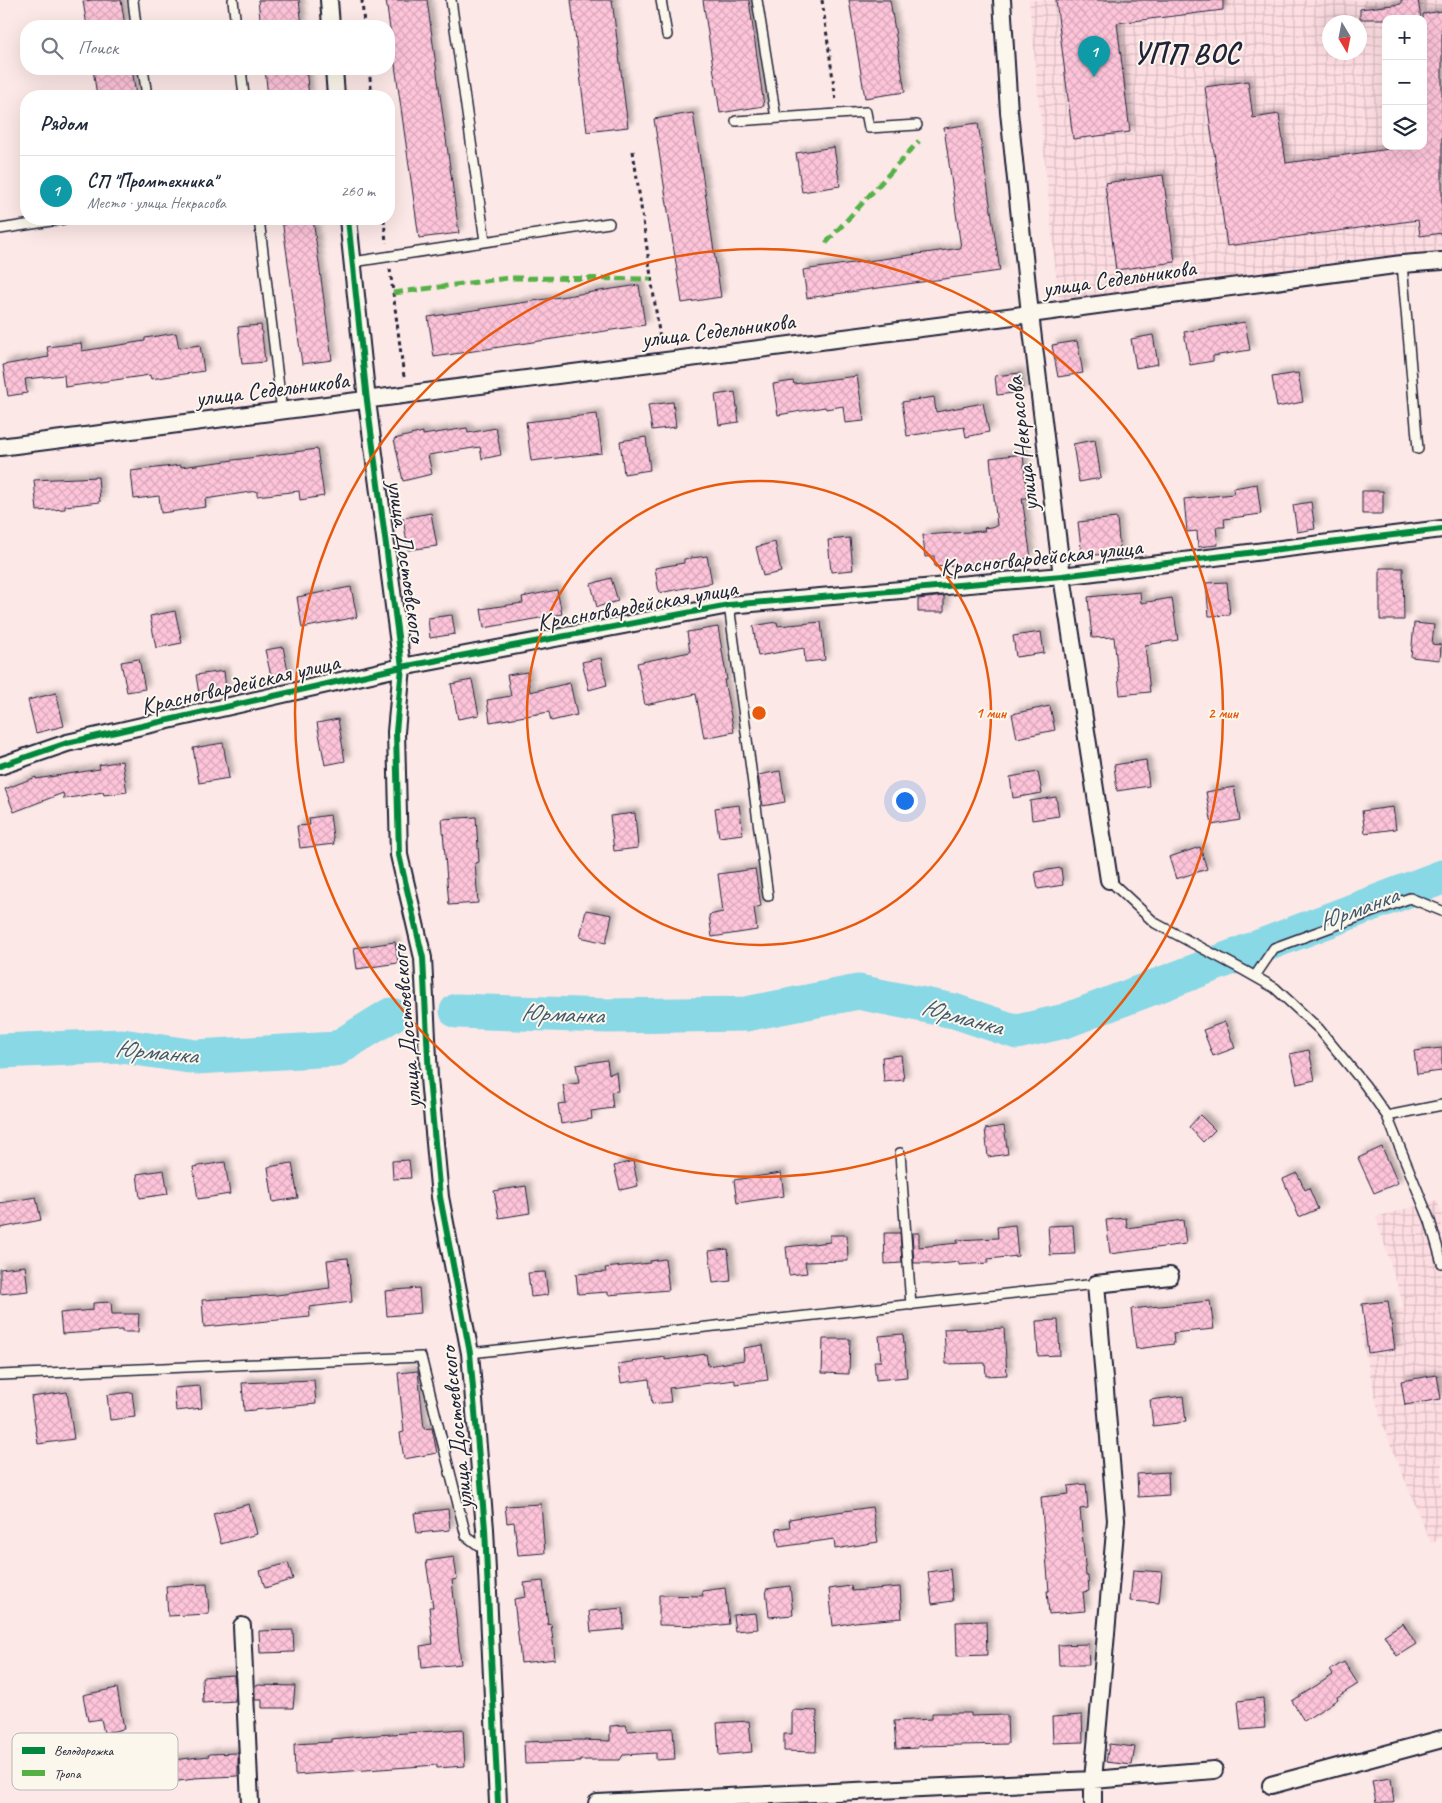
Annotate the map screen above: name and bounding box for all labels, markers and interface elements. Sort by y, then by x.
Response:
north arrow [1322,15,1367,60]
map controls [1382,15,1427,150]
button: + [1382,15,1427,60]
search box [20,20,395,75]
icon: search [38,34,66,62]
district label: УПП ВОС [1133,35,1243,72]
text: Поиск [78,36,118,60]
pin: 1 [1078,36,1110,77]
button: − [1382,60,1427,105]
button: layers [1382,105,1427,150]
text: Рядом [40,110,87,136]
text: СП "Промтехника" [87,169,217,193]
text: 1 [52,181,60,201]
text: 260 m [341,181,375,201]
text: Место · улица Некрасова [87,193,226,213]
street label: улица Седельникова [1039,252,1199,304]
street label: улица Седельникова [638,306,798,355]
street label: улица Седельникова [192,365,352,414]
street label: улица Некрасова [999,373,1045,515]
street label: улица Достоевского [380,476,434,647]
street label: Красногвардейская улица [939,531,1145,583]
street label: Красногвардейская улица [535,572,741,637]
street label: Красногвардейская улица [138,646,344,721]
centre of rings [750,704,768,722]
text: 1 мин [976,704,1008,723]
text: 2 мин [1208,704,1240,723]
your location [892,788,918,814]
water label: Юрманка [1314,879,1404,939]
street label: улица Достоевского [384,942,428,1112]
water label: Юрманка [918,991,1008,1044]
water label: Юрманка [520,997,606,1031]
water label: Юрманка [114,1032,200,1072]
street label: улица Достоевского [432,1343,480,1513]
legend [12,1733,178,1790]
text: Велодорожка [54,1742,115,1759]
text: Тропа [54,1765,82,1782]

